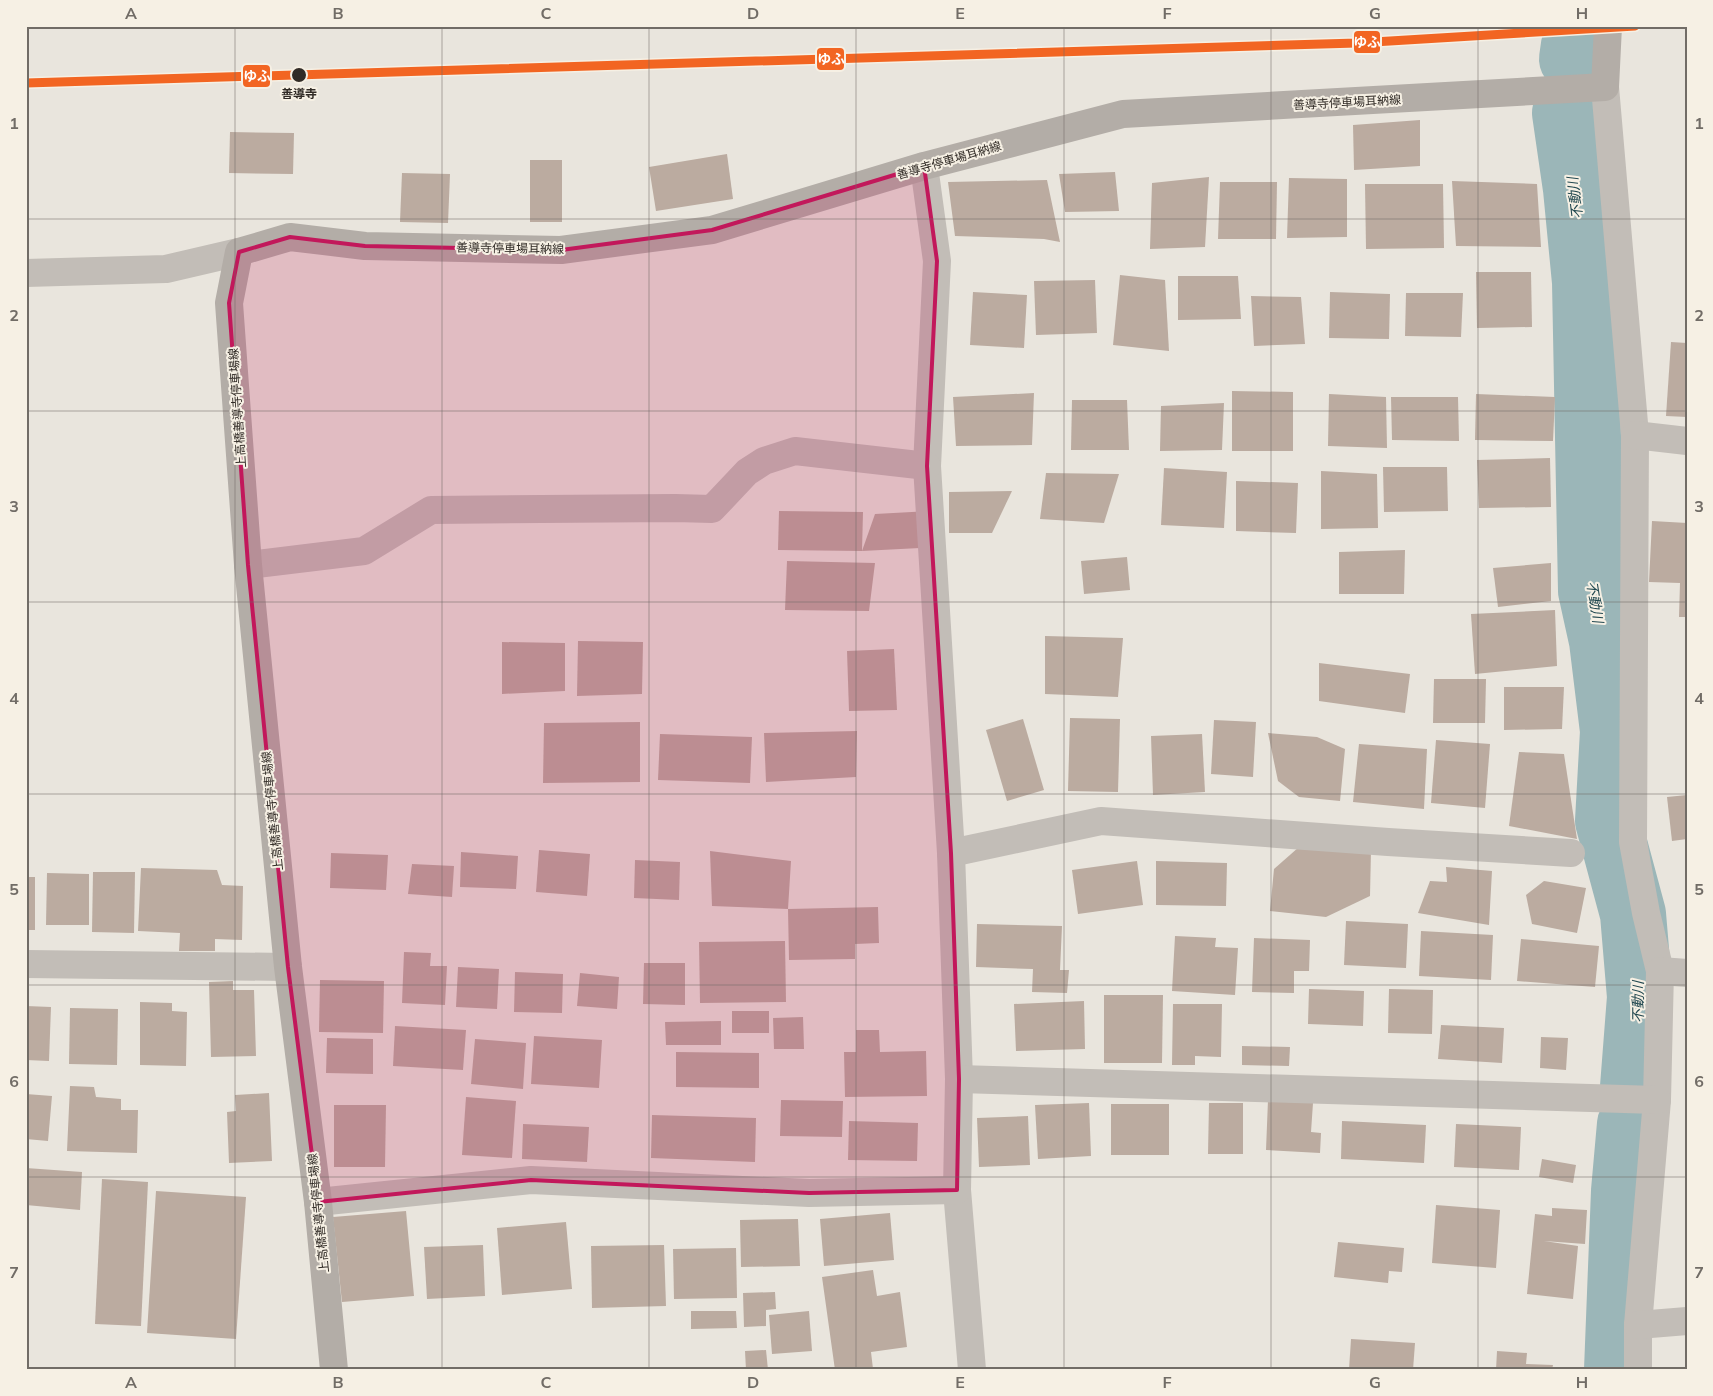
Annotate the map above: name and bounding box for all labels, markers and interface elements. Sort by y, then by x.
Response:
text: A [125,3,137,23]
text: B [332,3,344,23]
text: C [541,3,552,23]
text: D [747,3,759,23]
text: E [955,3,965,23]
text: F [1162,3,1172,23]
text: G [1369,3,1381,23]
text: H [1576,3,1588,23]
line badge: ゆふ [1353,30,1381,54]
text: ゆふ [1353,33,1381,51]
line badge: ゆふ [816,47,845,71]
text: ゆふ [817,50,845,68]
line badge: ゆふ [242,64,271,88]
marker: 善導寺 [290,66,308,84]
text: ゆふ [243,67,271,85]
place label: 善導寺 [281,86,317,101]
street label: 善導寺停車場耳納線 [1293,92,1401,112]
text: 1 [9,113,19,133]
text: 1 [1694,113,1704,133]
street label: 善導寺停車場耳納線 [895,138,1003,182]
water label: 不動川 [1563,174,1586,220]
street label: 善導寺停車場耳納線 [456,240,564,256]
text: 2 [9,305,19,325]
text: 2 [1694,305,1704,325]
street label: 上高橋善導寺停車場線 [225,348,249,468]
text: 3 [9,496,19,516]
text: 3 [1694,496,1704,516]
water label: 不動川 [1583,580,1607,626]
text: 4 [9,688,19,708]
text: 4 [1694,688,1704,708]
street label: 上高橋善導寺停車場線 [258,751,286,871]
text: 5 [9,879,19,899]
text: 5 [1694,879,1704,899]
water label: 不動川 [1629,979,1647,1023]
text: 6 [9,1071,19,1091]
text: 6 [1694,1071,1704,1091]
street label: 上高橋善導寺停車場線 [304,1153,332,1273]
text: 7 [9,1262,19,1282]
text: 7 [1694,1262,1704,1282]
text: A [125,1372,137,1392]
text: B [332,1372,344,1392]
text: C [541,1372,552,1392]
text: D [747,1372,759,1392]
text: E [955,1372,965,1392]
text: F [1162,1372,1172,1392]
text: G [1369,1372,1381,1392]
text: H [1576,1372,1588,1392]

